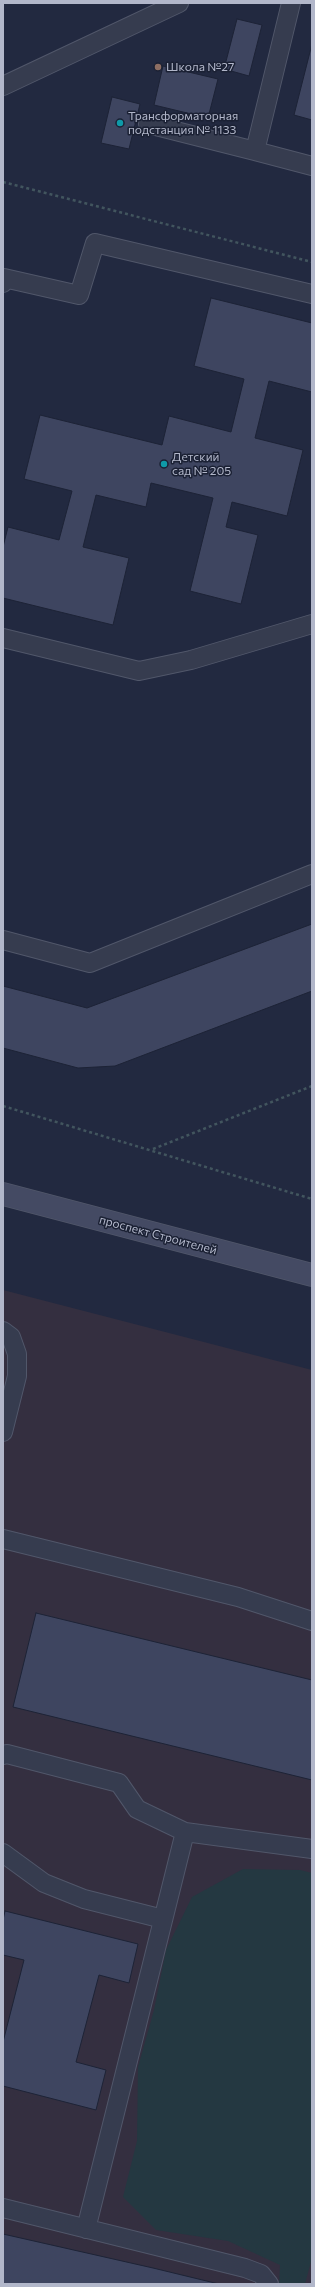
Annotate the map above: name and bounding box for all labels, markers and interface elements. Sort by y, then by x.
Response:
place label: Школа №27 [166,60,234,74]
marker: Школа №27 [153,62,163,72]
place label: Трансформаторная подстанция № 1133 [128,109,238,137]
marker: Трансформаторная подстанция № 1133 [115,118,125,128]
place label: Детский сад № 205 [172,450,231,478]
marker: Детский сад № 205 [159,459,169,469]
street label: проспект Строителей [98,1212,218,1258]

